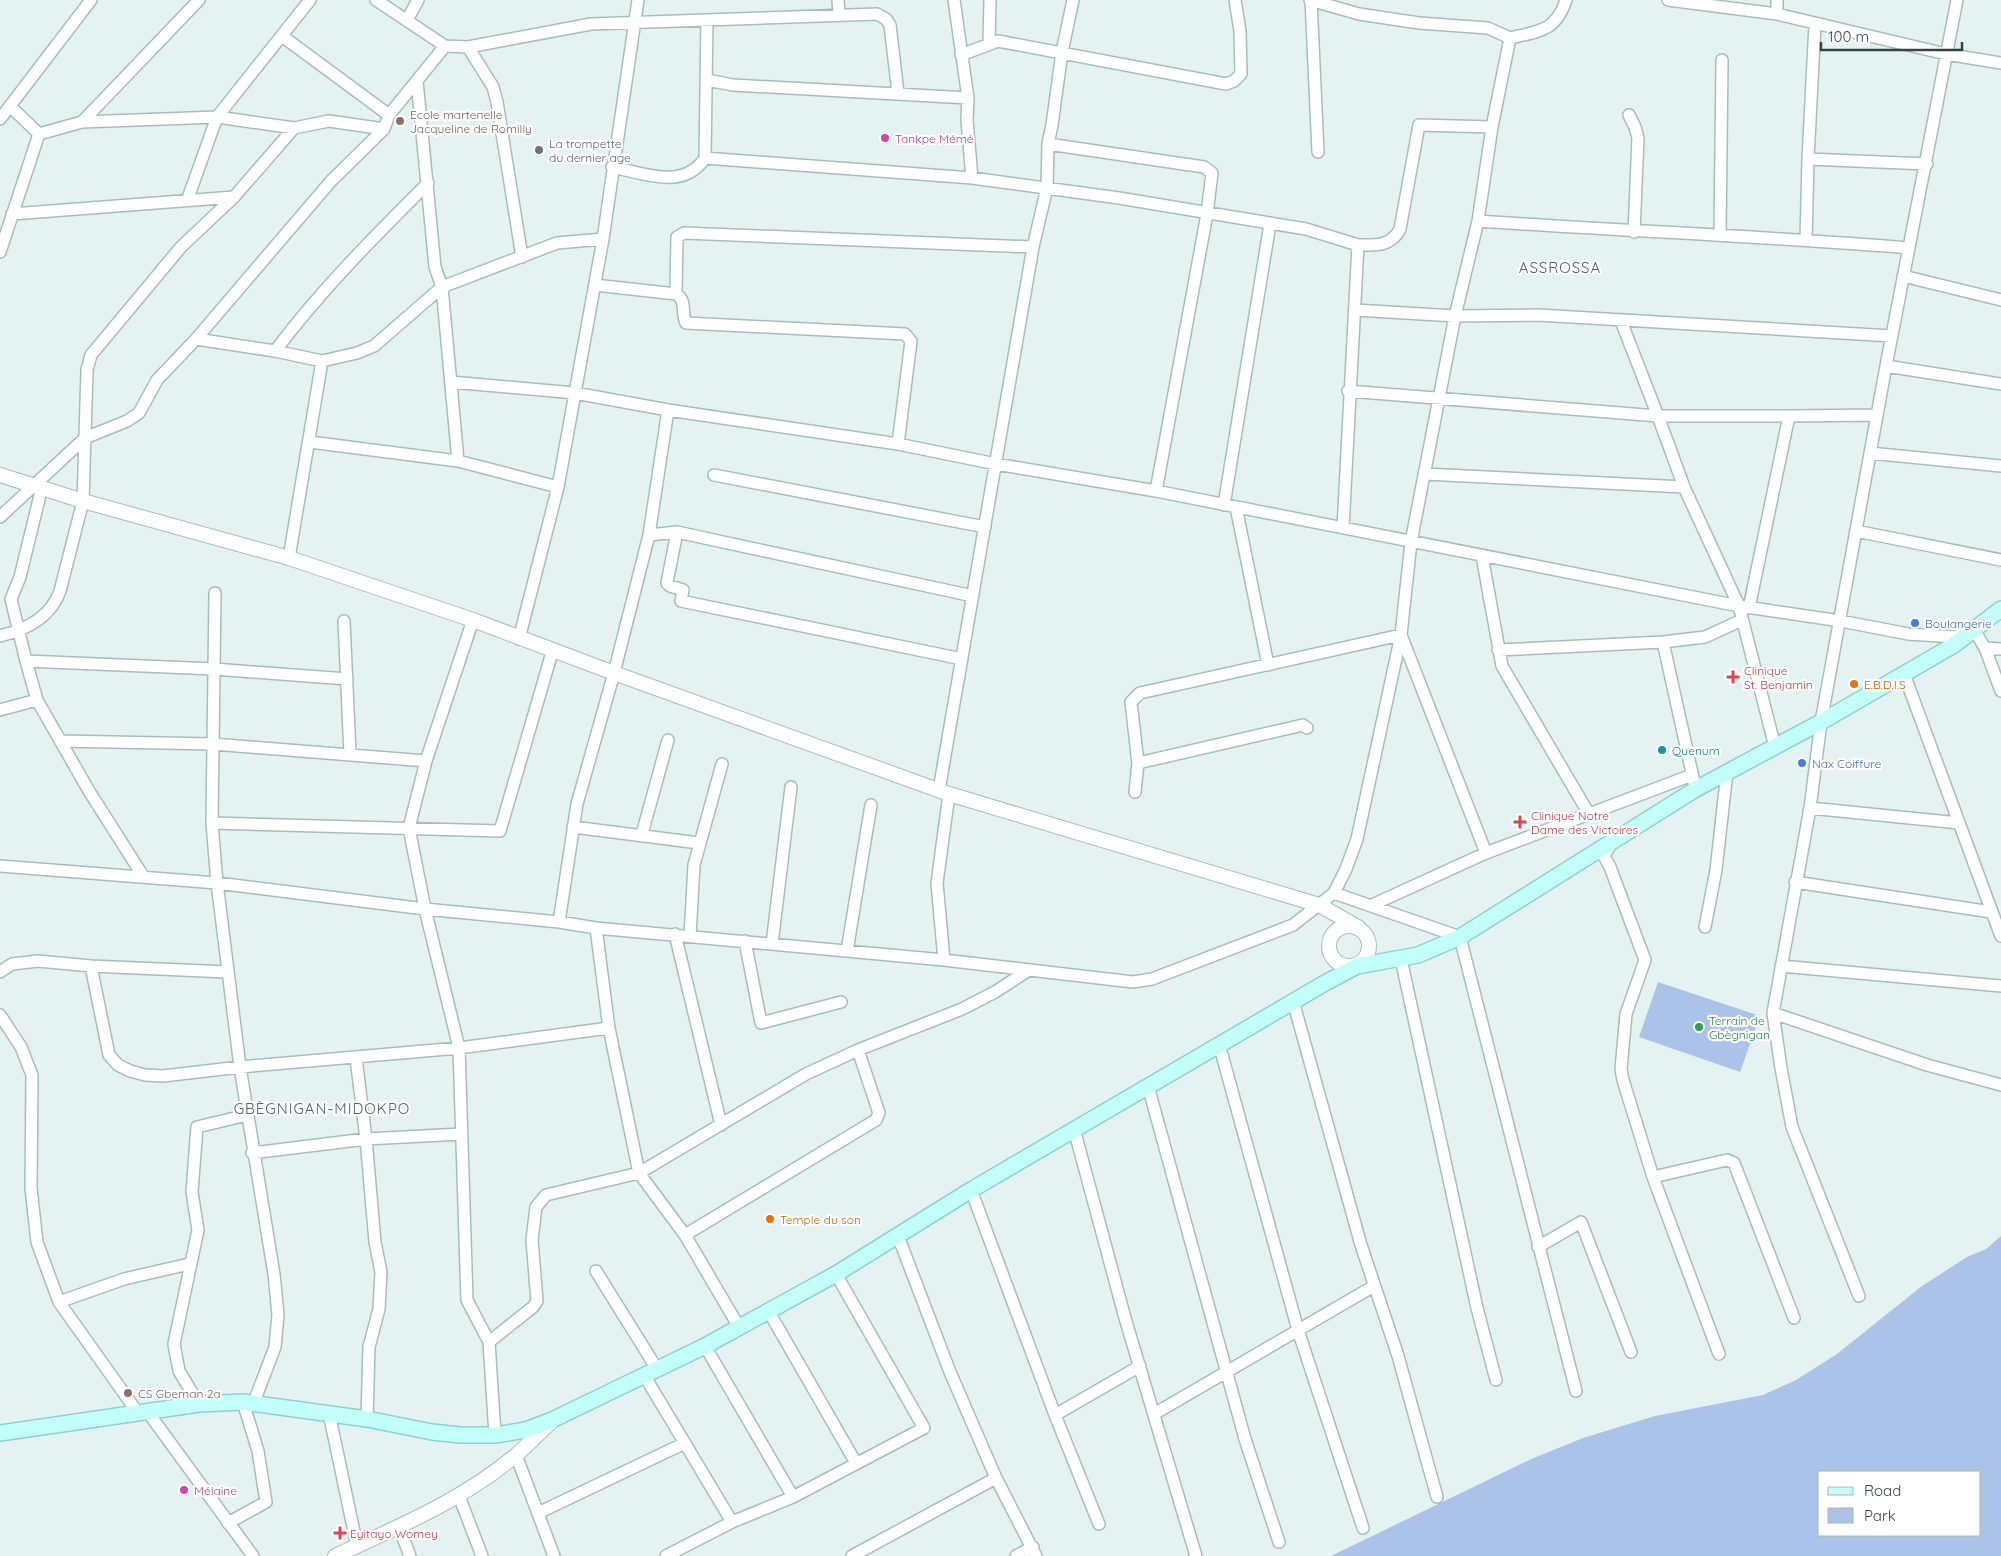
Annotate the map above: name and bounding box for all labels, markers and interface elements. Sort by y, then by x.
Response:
scale bar [1821,20,1962,52]
text: 100 m [1828,27,1869,46]
place label: Ecole martenelle Jacqueline de Romilly [410,107,532,136]
marker: Ecole martenelle Jacqueline de Romilly [394,115,406,127]
place label: Tankpe Mémé [895,131,974,146]
marker: Tankpe Mémé [879,132,891,144]
place label: La trompette du dernier age [549,136,631,165]
marker: La trompette du dernier age [533,144,545,156]
district label: ASSROSSA [1519,258,1601,277]
place label: Boulangerie [1925,616,1992,631]
marker: Boulangerie [1909,617,1921,629]
place label: Clinique St. Benjamin [1744,663,1813,692]
marker: Clinique St. Benjamin [1726,670,1740,684]
place label: E.B.D.I.S [1864,677,1906,692]
marker: E.B.D.I.S [1848,678,1860,690]
place label: Quenum [1672,743,1720,758]
marker: Quenum [1656,744,1668,756]
place label: Nax Coiffure [1812,756,1882,771]
marker: Nax Coiffure [1796,757,1808,769]
place label: Clinique Notre Dame des Victoires [1531,808,1639,837]
marker: Clinique Notre Dame des Victoires [1513,815,1527,829]
place label: Terrain de Gbègnigan [1709,1013,1770,1042]
marker: Terrain de Gbègnigan [1693,1021,1705,1033]
district label: GBÈGNIGAN-MIDOKPO [234,1099,410,1118]
place label: Temple du son [780,1212,861,1227]
marker: Temple du son [764,1213,776,1225]
place label: CS Gbeman 2a [138,1386,221,1401]
marker: CS Gbeman 2a [122,1387,134,1399]
legend [1818,1471,1981,1536]
text: Road [1864,1481,1901,1500]
place label: Mélaine [194,1483,237,1498]
marker: Mélaine [178,1484,190,1496]
text: Park [1864,1506,1896,1525]
place label: Eyitayo Womey [350,1526,438,1541]
marker: Eyitayo Womey [334,1527,346,1539]

